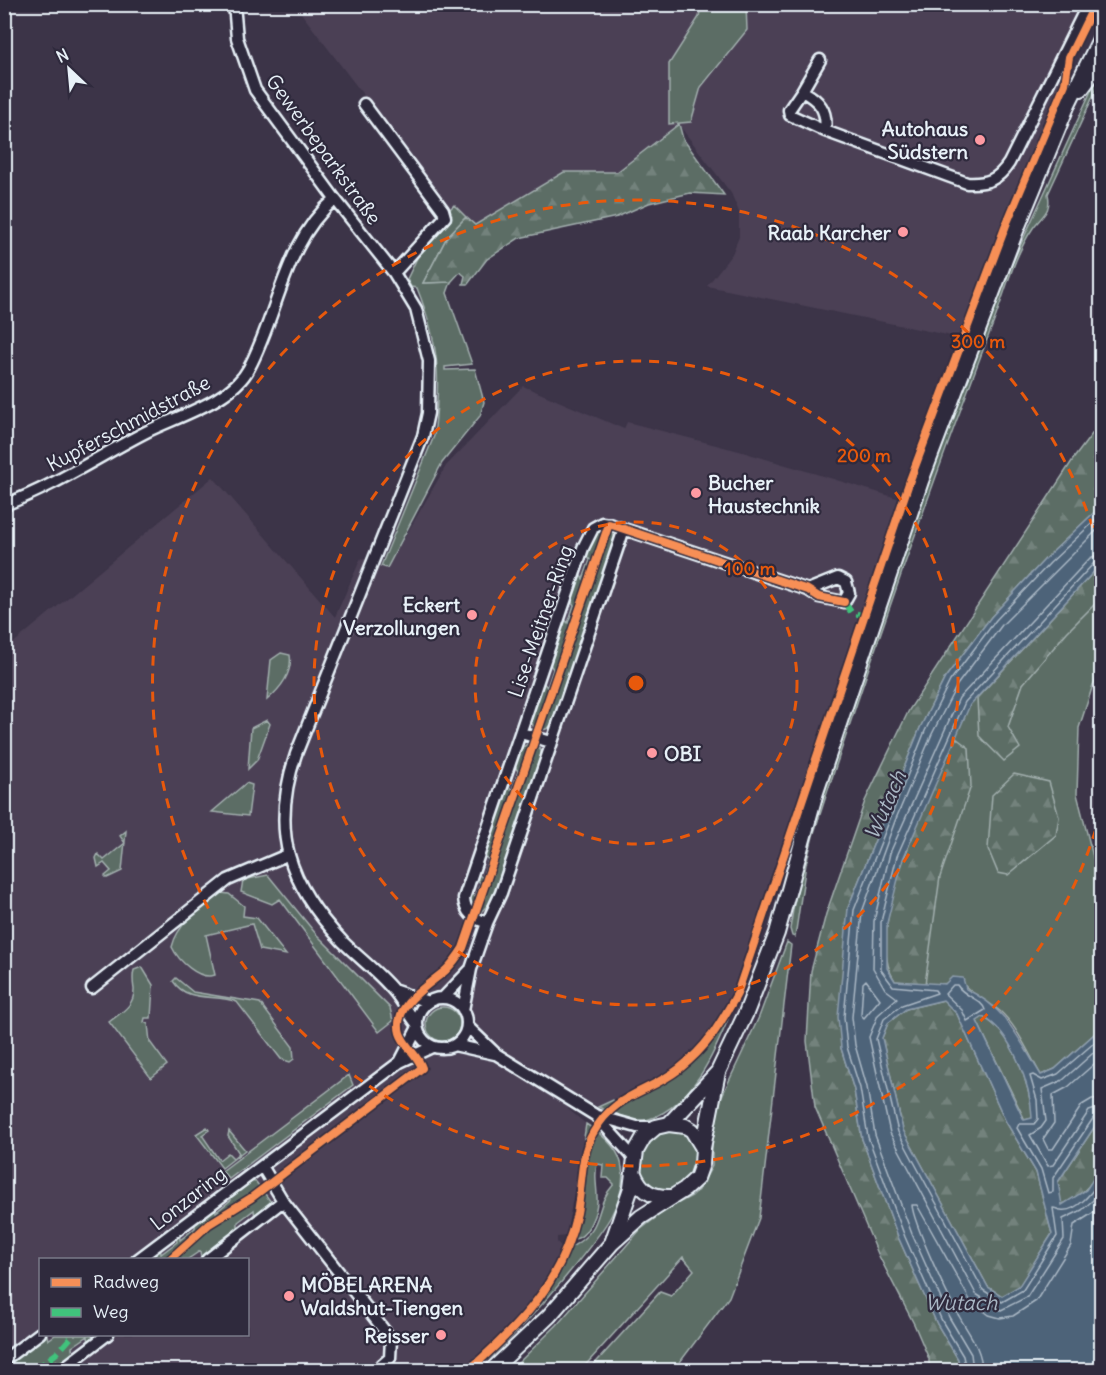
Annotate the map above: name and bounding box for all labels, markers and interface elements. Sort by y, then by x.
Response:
north arrow [39,39,99,99]
text: N [53,44,72,67]
street label: Gewerbeparkstraße [261,69,387,229]
place label: Autohaus Südstern [882,116,968,164]
marker: Autohaus Südstern [973,133,987,147]
place label: Raab Karcher [768,220,892,245]
marker: Raab Karcher [896,225,910,239]
text: 300 m [951,330,1005,353]
street label: Kupferschmidstraße [42,369,214,477]
text: 200 m [837,444,891,467]
place label: Bucher Haustechnik [708,470,820,518]
marker: Bucher Haustechnik [689,486,703,500]
street label: Lise-Meitner-Ring [502,541,578,701]
text: 100 m [725,557,776,580]
place label: Eckert Verzollungen [343,592,460,640]
marker: Eckert Verzollungen [465,608,479,622]
centre of rings [626,673,646,693]
place label: OBI [664,741,701,766]
marker: OBI [645,746,659,760]
water label: Wutach [858,766,912,844]
street label: Lonzaring [145,1161,231,1235]
legend [39,1258,249,1336]
text: Radweg [93,1270,159,1293]
place label: MÖBELARENA Waldshut-Tiengen [301,1272,463,1320]
marker: MÖBELARENA Waldshut-Tiengen [282,1289,296,1303]
water label: Wutach [925,1289,998,1316]
text: Weg [93,1300,128,1323]
place label: Reisser [364,1323,430,1348]
marker: Reisser [434,1328,448,1342]

